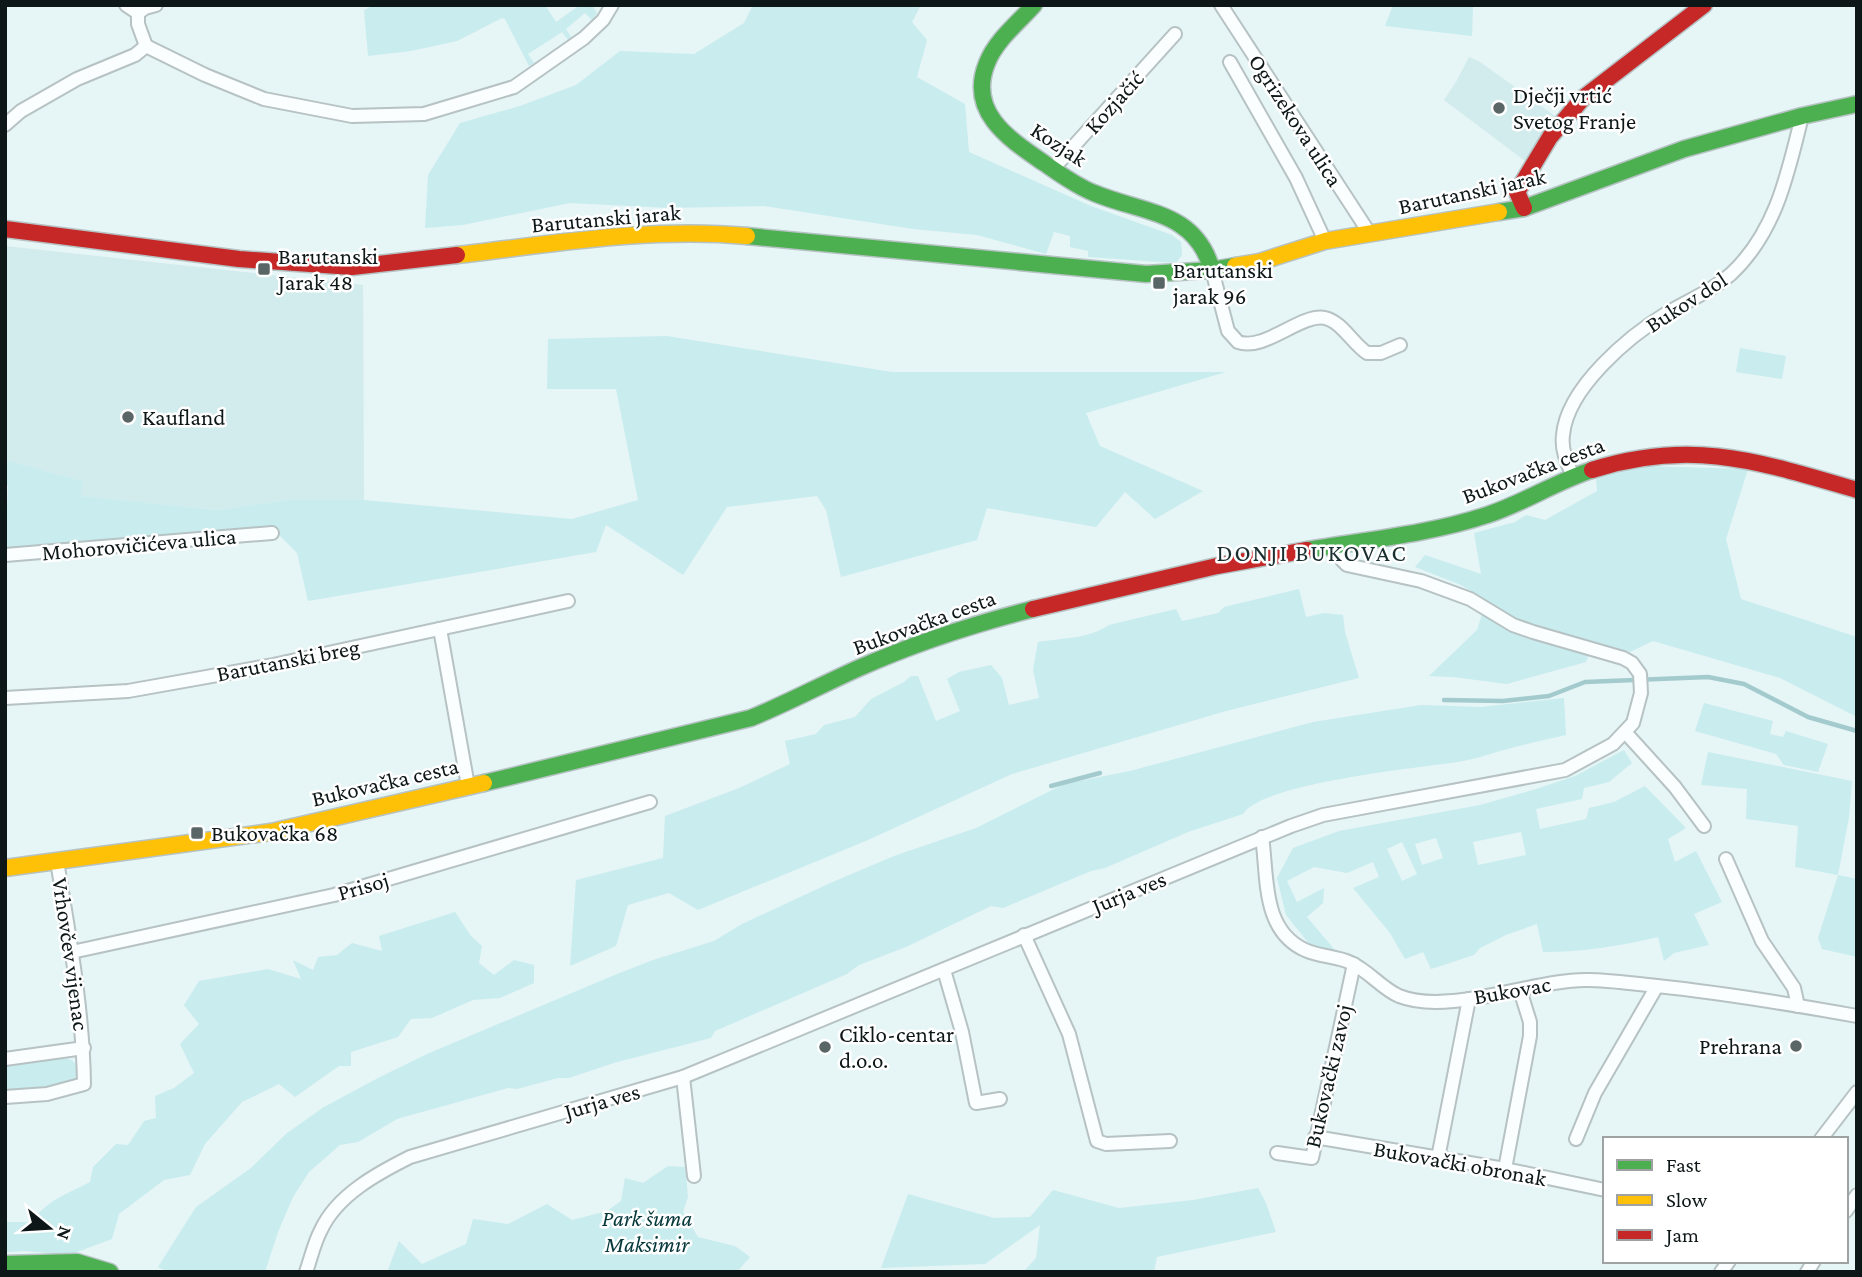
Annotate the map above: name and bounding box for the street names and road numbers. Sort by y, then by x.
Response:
street label: Ogrizekova ulica [1244,49,1349,191]
street label: Kozjačić [1079,65,1149,139]
street label: Kozjak [1026,116,1092,172]
street label: Barutanski jarak [1396,163,1548,219]
street label: Barutanski jarak [530,199,682,237]
street label: Bukov dol [1641,266,1731,338]
street label: Bukovačka cesta [1458,431,1608,509]
street label: Mohorovičićeva ulica [41,523,238,565]
street label: Bukovačka cesta [849,584,999,660]
street label: Barutanski breg [214,633,362,687]
street label: Bukovačka cesta [309,752,461,812]
street label: Jurja ves [1086,865,1170,919]
street label: Prisoj [334,866,392,906]
street label: Vrhovčev vijenac [47,876,95,1033]
street label: Bukovac [1472,970,1553,1010]
street label: Bukovački zavoj [1299,1002,1357,1150]
street label: Jurja ves [559,1078,643,1125]
street label: Bukovački obronak [1372,1135,1548,1191]

